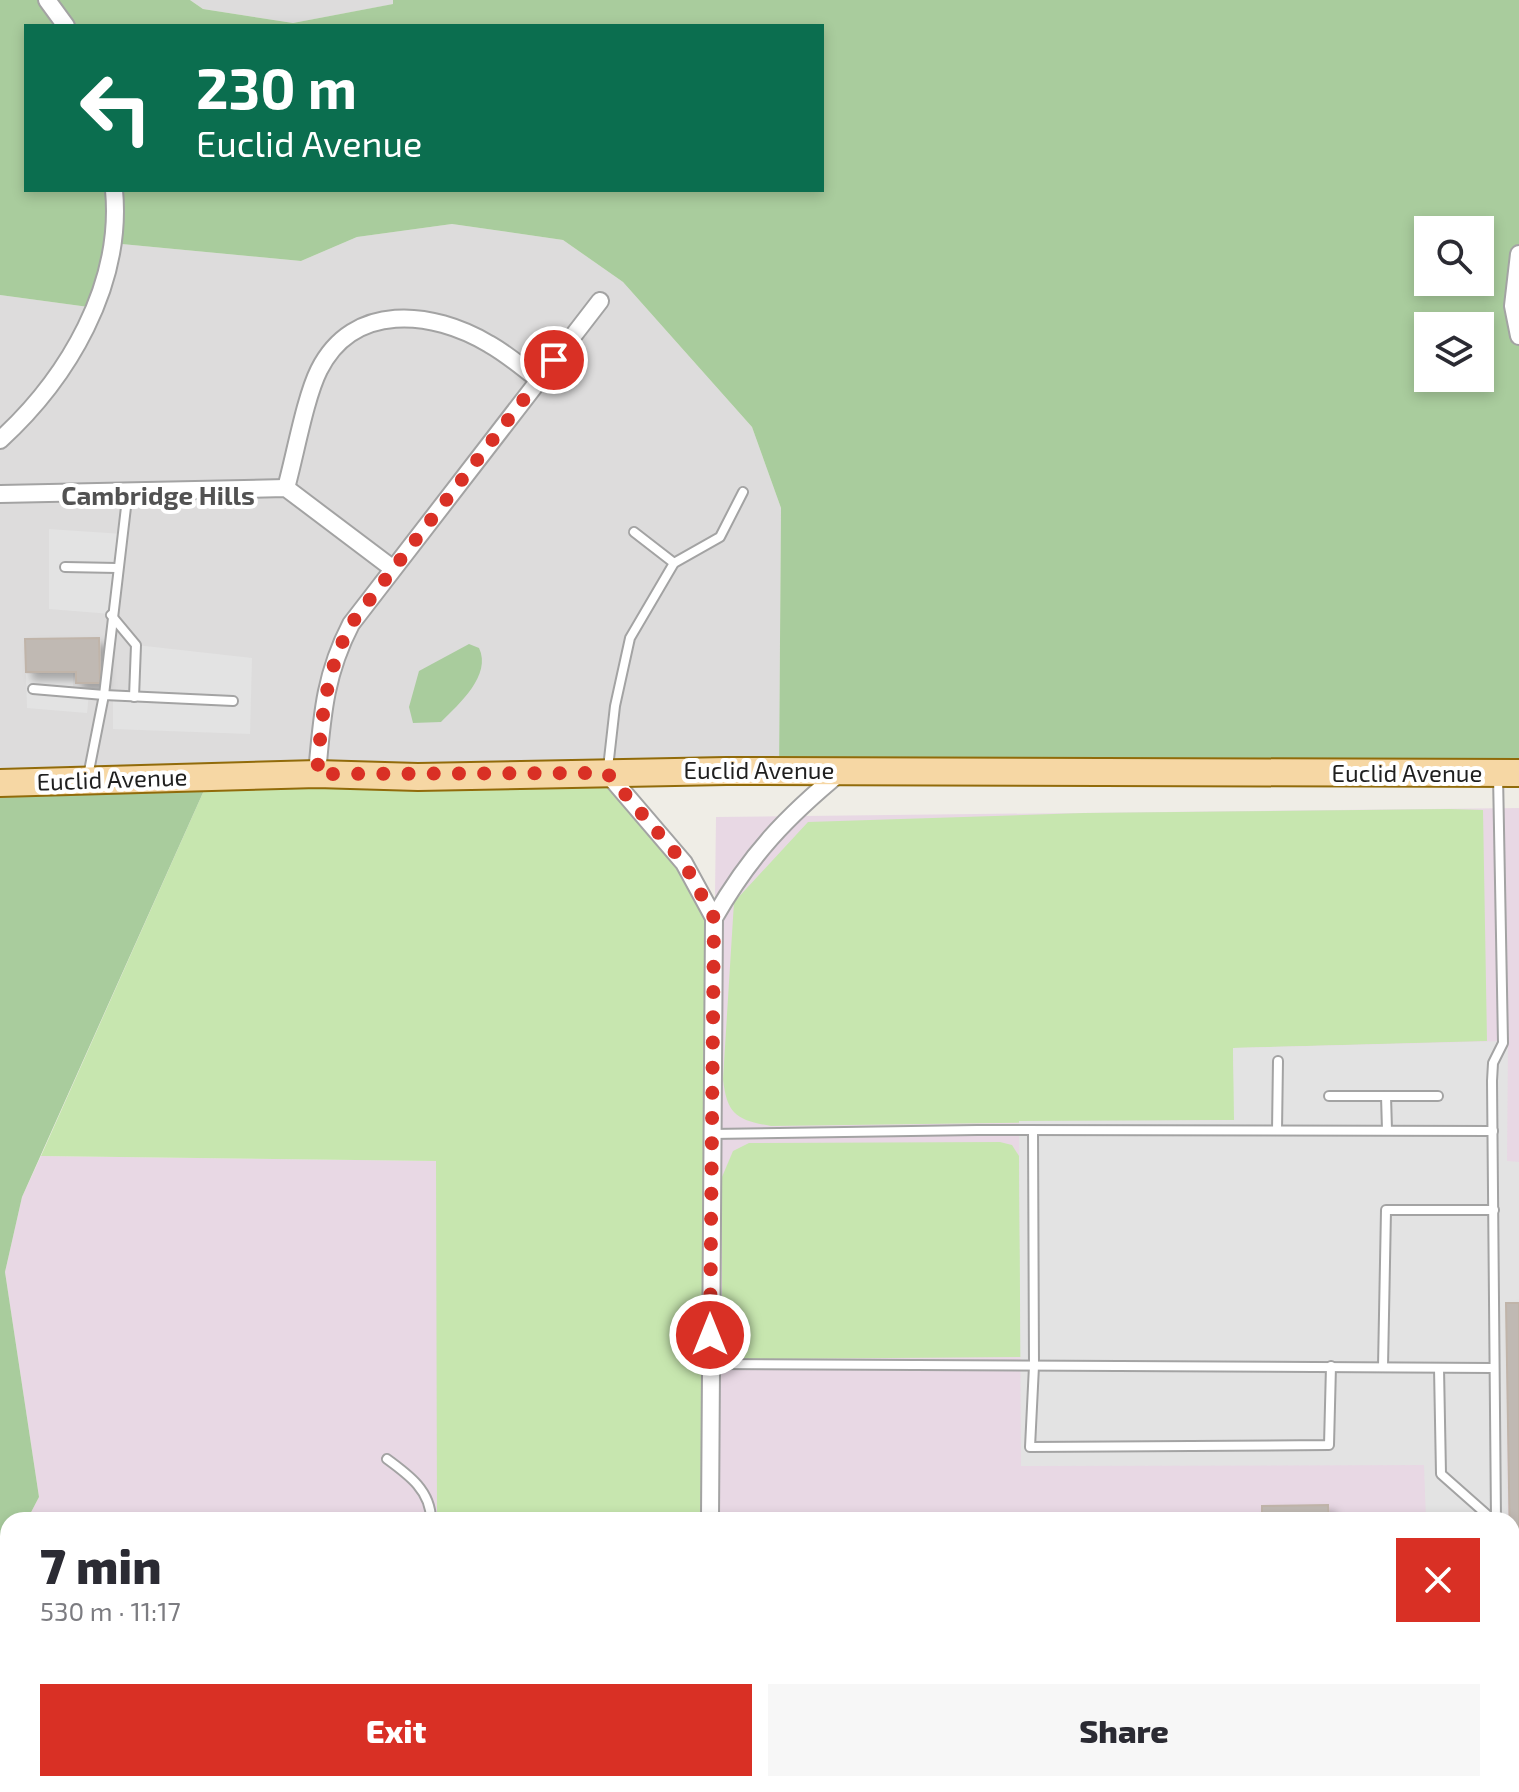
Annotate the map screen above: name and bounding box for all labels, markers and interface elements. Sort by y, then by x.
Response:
text: 230 m [196,53,357,120]
icon: left [64,56,168,160]
text: Euclid Avenue [196,121,422,164]
map controls [1414,216,1494,392]
button: search [1414,216,1494,296]
button: layers [1414,312,1494,392]
pin [520,326,588,394]
icon: arrive [532,338,576,382]
district label: Cambridge Hills [61,479,255,510]
street label: Euclid Avenue [684,755,834,784]
street label: Euclid Avenue [1332,758,1482,787]
street label: Euclid Avenue [36,761,188,796]
position arrow [668,1293,752,1377]
text: 7 min [40,1536,162,1594]
button: close [1396,1538,1480,1622]
text: 530 m · 11:17 [40,1595,181,1626]
button: Exit [40,1684,752,1776]
button: Share [768,1684,1480,1776]

